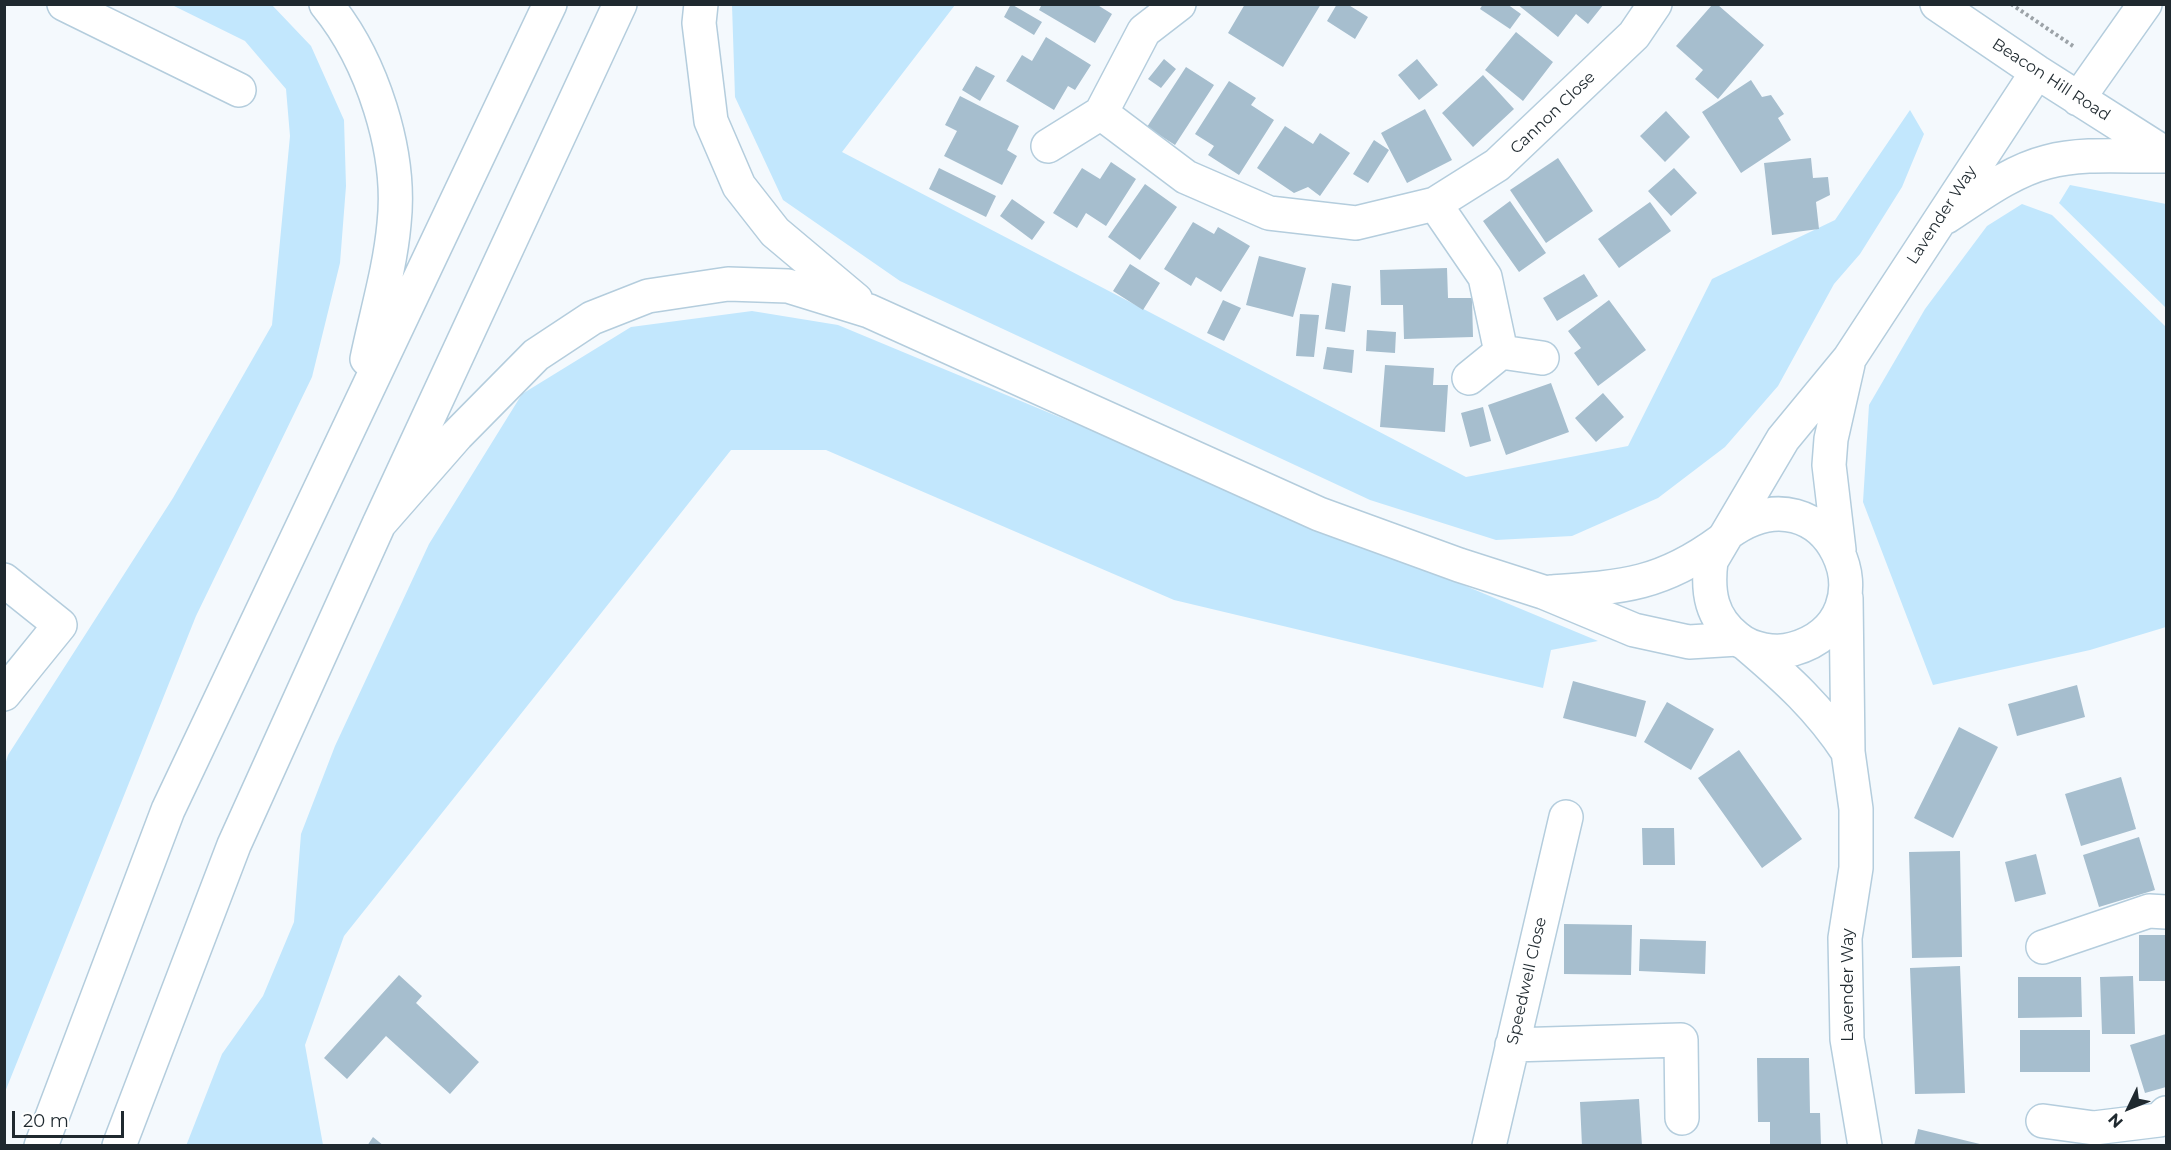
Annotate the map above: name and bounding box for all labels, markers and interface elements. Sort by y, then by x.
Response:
street label: Beacon Hill Road [1988,35,2114,125]
street label: Cannon Close [1507,68,1599,158]
street label: Lavender Way [1903,162,1981,268]
street label: Speedwell Close [1503,915,1551,1047]
street label: Lavender Way [1838,928,1858,1042]
north arrow [2099,1078,2159,1138]
scale bar [15,1099,128,1137]
text: N [2104,1109,2127,1132]
text: 20 m [23,1110,69,1132]

